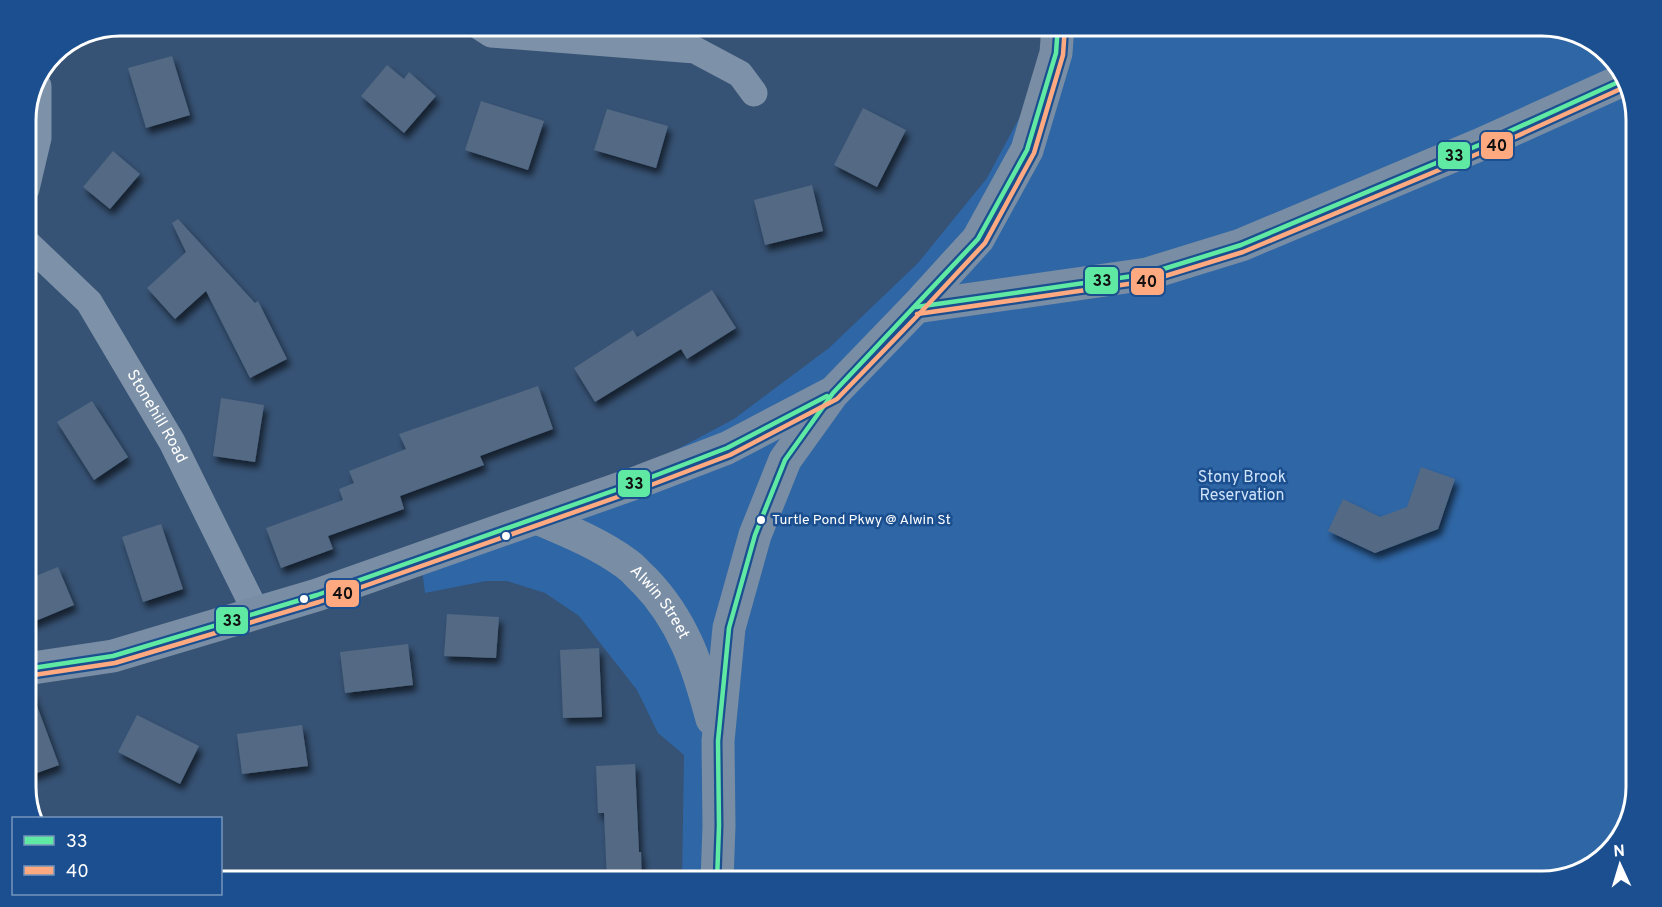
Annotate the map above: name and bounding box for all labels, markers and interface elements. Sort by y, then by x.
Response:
line badge: 40 [1480,131,1514,160]
text: 40 [1487,137,1507,157]
line badge: 33 [1437,141,1471,170]
text: 33 [1444,147,1464,167]
line badge: 33 [1084,266,1119,295]
line badge: 40 [1130,267,1165,296]
text: 33 [1092,272,1112,292]
text: 40 [1137,273,1157,293]
street label: Stonehill Road [122,366,191,467]
park label: Stony Brook Reservation [1198,468,1286,506]
line badge: 33 [617,469,651,498]
text: 33 [624,475,644,495]
place label: Turtle Pond Pkwy @ Alwin St [772,512,951,529]
marker: Turtle Pond Pkwy @ Alwin St [755,514,767,526]
unlabelled marker [500,530,512,542]
street label: Alwin Street [625,561,693,643]
line badge: 40 [325,579,360,608]
text: 40 [333,585,353,605]
unlabelled marker [298,593,310,605]
line badge: 33 [215,606,249,635]
text: 33 [222,612,242,632]
legend [12,817,222,895]
text: 33 [66,831,88,854]
north arrow [1590,835,1650,895]
text: N [1613,842,1626,862]
text: 40 [66,861,89,884]

